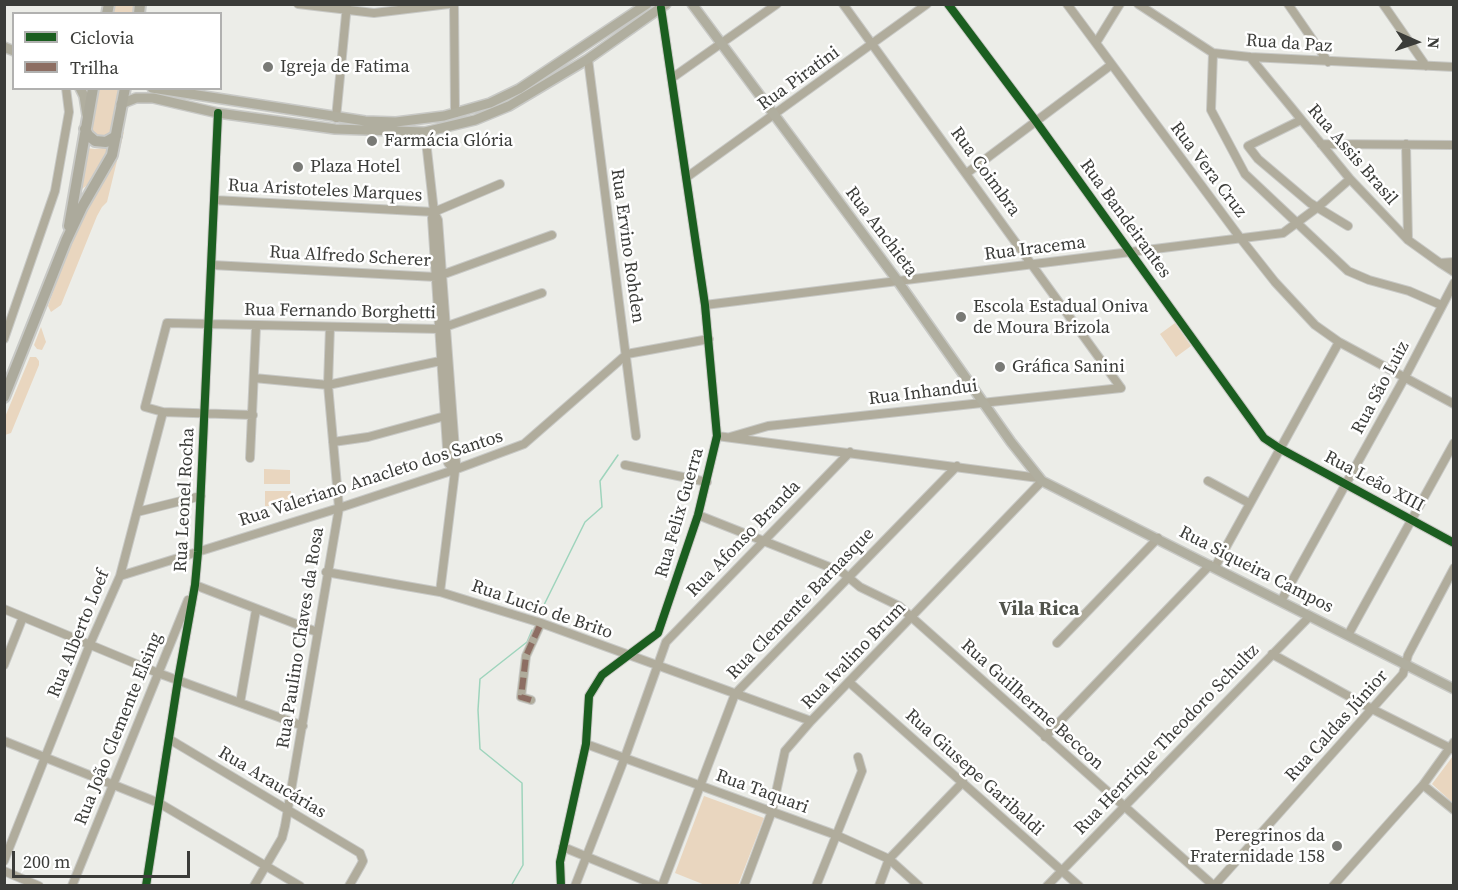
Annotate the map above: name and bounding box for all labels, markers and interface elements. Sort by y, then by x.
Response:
legend [12,12,222,90]
north arrow [1386,12,1446,72]
text: Ciclovia [70,25,134,50]
street label: Rua da Paz [1245,30,1333,58]
text: N [1423,37,1445,49]
street label: Rua Piratini [754,42,844,116]
text: Trilha [70,55,119,80]
place label: Igreja de Fatima [280,56,410,78]
marker: Igreja de Fatima [261,60,275,74]
street label: Rua Assis Brasil [1302,100,1402,210]
street label: Rua Vera Cruz [1165,118,1251,222]
street label: Rua Coimbra [945,123,1025,221]
place label: Farmácia Glória [384,130,513,152]
marker: Farmácia Glória [365,134,379,148]
street label: Rua Bandeirantes [1075,155,1175,283]
place label: Plaza Hotel [310,156,400,178]
marker: Plaza Hotel [291,160,305,174]
street label: Rua Ervino Rohden [605,167,649,325]
street label: Rua Aristoteles Marques [227,175,423,207]
street label: Rua Anchieta [840,183,922,281]
street label: Rua Iracema [983,232,1087,266]
street label: Rua Alfredo Scherer [269,242,431,272]
place label: Escola Estadual Oniva de Moura Brizola [973,296,1148,338]
street label: Rua Fernando Borghetti [244,300,436,324]
marker: Escola Estadual Oniva de Moura Brizola [954,310,968,324]
street label: Rua São Luiz [1347,338,1415,438]
place label: Gráfica Sanini [1012,356,1125,378]
marker: Gráfica Sanini [993,360,1007,374]
street label: Rua Inhandui [867,376,979,410]
street label: Rua Valeriano Anacleto dos Santos [236,426,506,532]
street label: Rua Leonel Rocha [170,427,200,573]
street label: Rua Felix Guerra [651,445,709,581]
street label: Rua Leão XIII [1320,447,1428,517]
street label: Rua Afonso Branda [683,476,805,602]
street label: Rua Siqueira Campos [1175,522,1337,618]
street label: Rua Clemente Barnasque [723,524,879,684]
street label: Rua Paulino Chaves da Rosa [273,526,329,750]
street label: Rua Alberto Loef [43,567,115,701]
street label: Rua Lucio de Brito [469,576,615,644]
street label: Rua Ivalino Brum [797,598,911,714]
district label: Vila Rica [999,598,1079,622]
street label: Rua João Clemente Elsing [70,630,168,828]
street label: Rua Guilherme Beccon [956,635,1108,775]
street label: Rua Henrique Theodoro Schultz [1070,640,1264,840]
street label: Rua Caldas Júnior [1281,666,1393,786]
street label: Rua Giusepe Garibaldi [900,705,1048,841]
street label: Rua Araucárias [214,742,330,824]
street label: Rua Taquari [713,765,811,819]
place label: Peregrinos da Fraternidade 158 [1190,825,1325,868]
scale bar [15,839,194,877]
marker: Peregrinos da Fraternidade 158 [1330,839,1344,853]
text: 200 m [23,849,70,874]

